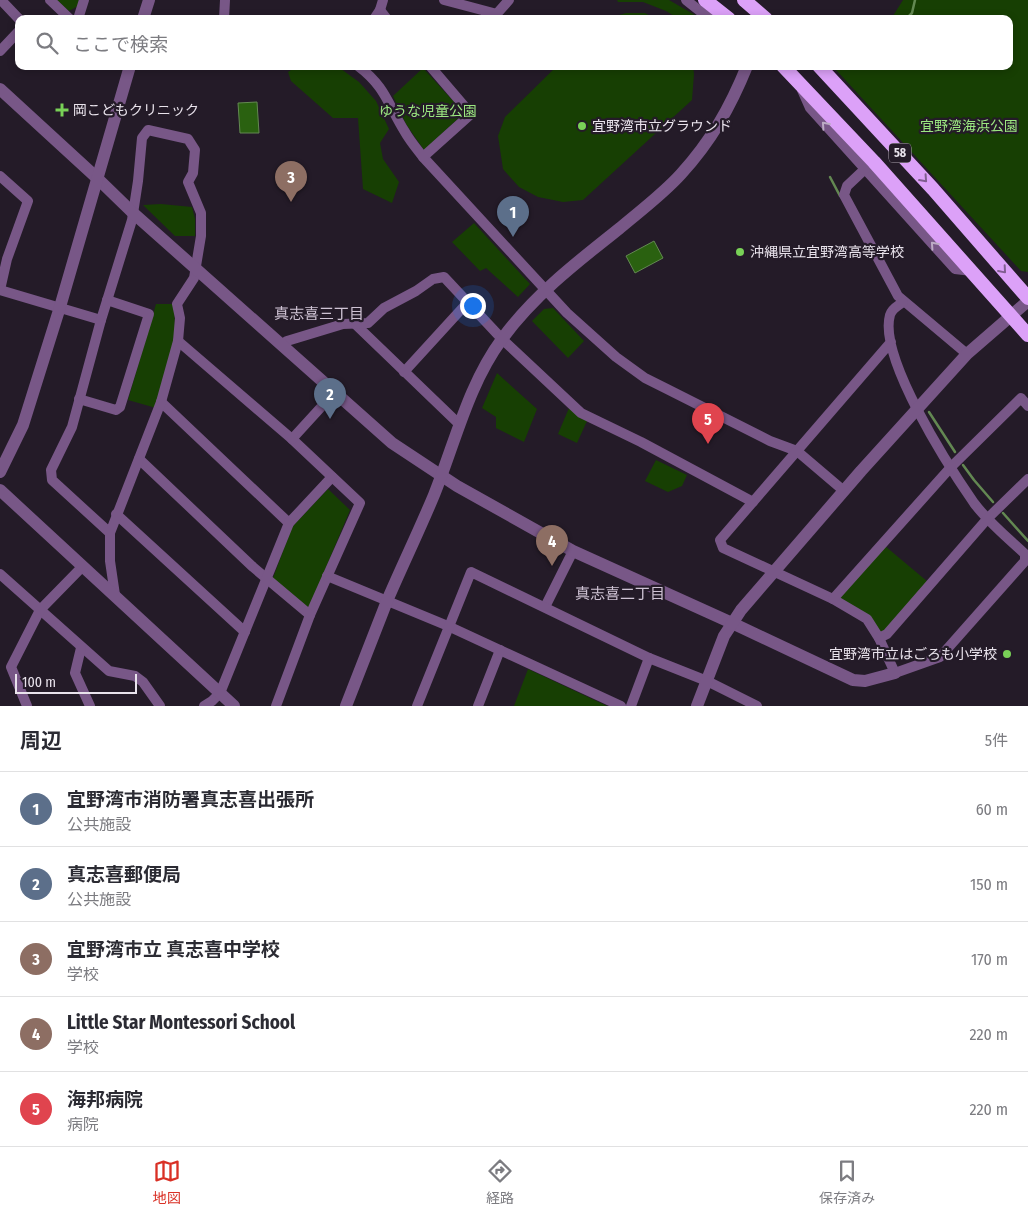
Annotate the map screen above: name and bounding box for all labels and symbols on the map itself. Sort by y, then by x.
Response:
place label: 岡こどもクリニック [73,102,199,119]
marker: 岡こどもクリニック [55,103,69,117]
park label: ゆうな児童公園 [379,103,477,120]
place label: 宜野湾市立グラウンド [592,118,732,135]
park label: 宜野湾海浜公園 [920,118,1018,135]
marker: 宜野湾市立グラウンド [576,120,588,132]
one-way arrow [822,122,831,131]
road number: 58 [889,144,911,162]
pin: 3 [275,161,307,202]
one-way arrow [918,173,927,182]
pin: 1 [497,196,529,237]
one-way arrow [931,242,940,251]
place label: 沖縄県立宜野湾高等学校 [750,244,904,261]
marker: 沖縄県立宜野湾高等学校 [734,246,746,258]
one-way arrow [997,264,1006,273]
your location [460,293,486,319]
district label: 真志喜三丁目 [274,305,364,323]
pin: 2 [314,378,346,419]
pin: 5 [692,403,724,444]
pin: 4 [536,525,568,566]
district label: 真志喜二丁目 [575,585,665,603]
place label: 宜野湾市立はごろも小学校 [829,646,997,663]
marker: 宜野湾市立はごろも小学校 [1001,648,1013,660]
scale bar [15,671,138,694]

